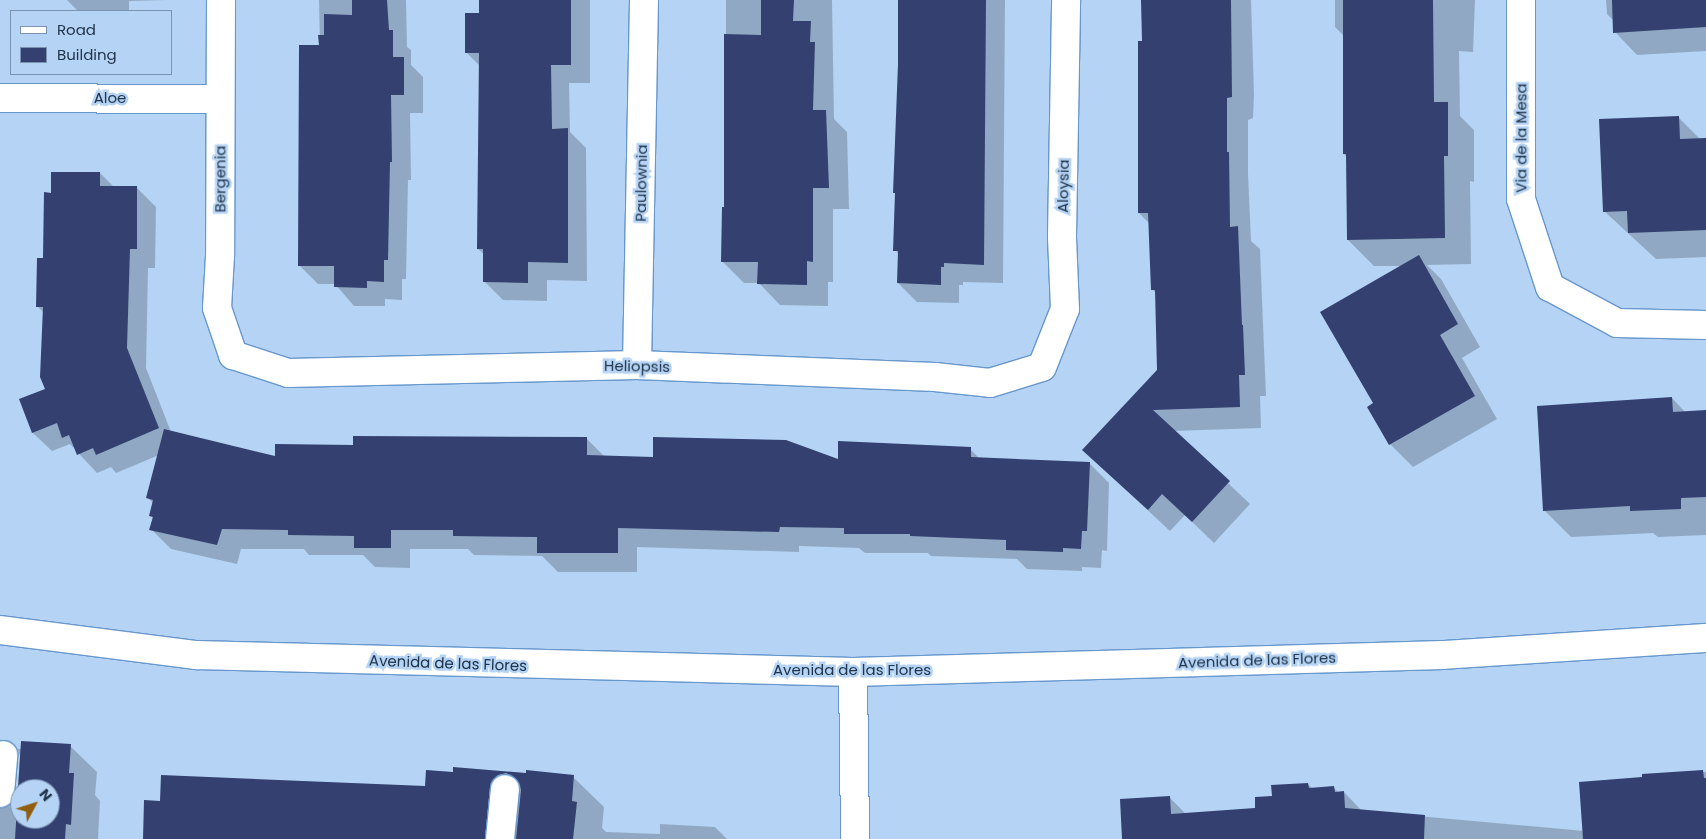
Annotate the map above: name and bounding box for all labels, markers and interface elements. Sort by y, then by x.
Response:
legend [10,10,172,75]
text: Road [57,19,96,40]
text: Building [57,44,117,65]
street label: Via de la Mesa [1512,83,1530,193]
street label: Aloe [94,89,126,107]
street label: Paulownia [631,144,651,222]
street label: Bergenia [211,146,229,212]
street label: Aloysia [1054,159,1072,213]
street label: Heliopsis [604,356,670,376]
street label: Avenida de las Flores [1178,648,1336,672]
street label: Avenida de las Flores [369,651,527,675]
street label: Avenida de las Flores [773,661,931,679]
north arrow [10,779,60,829]
text: N [35,785,57,805]

